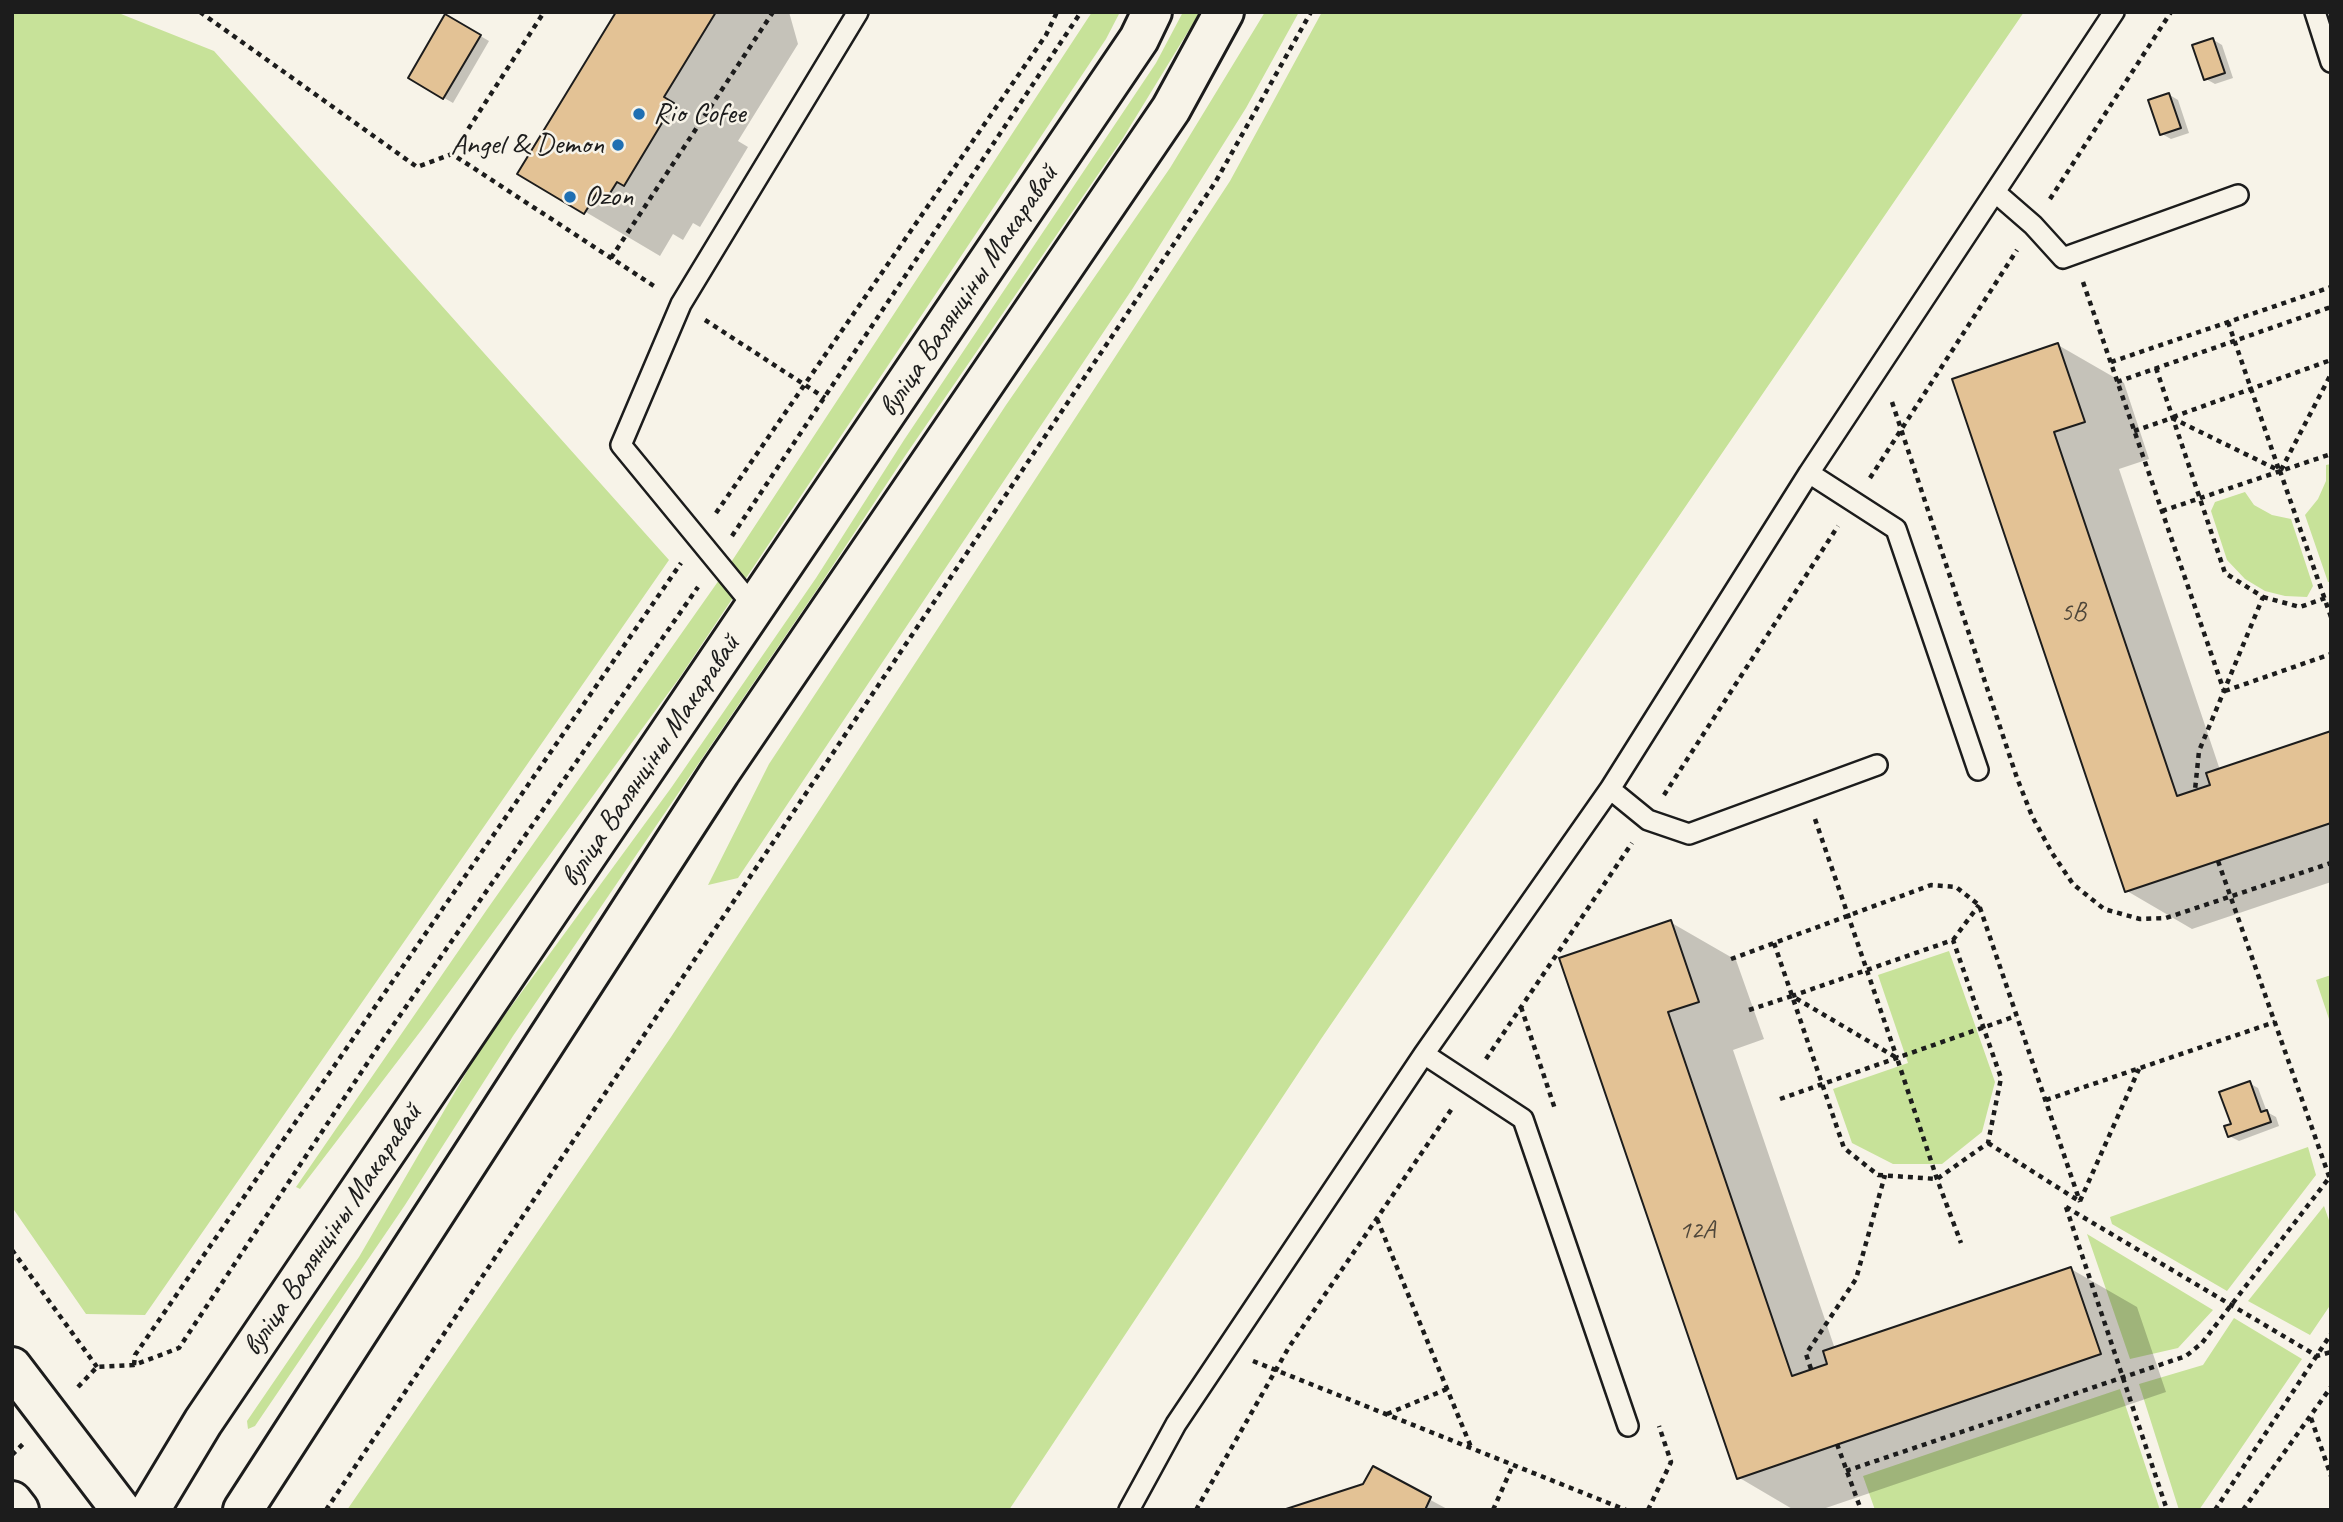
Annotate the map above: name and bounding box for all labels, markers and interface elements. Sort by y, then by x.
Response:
place label: Rio Cofee [653,96,746,132]
marker: Rio Cofee [631,106,647,122]
place label: Angel & Demon [451,127,604,163]
marker: Angel & Demon [610,137,626,153]
street label: вуліца Валянціны Макаравай [871,158,1067,424]
place label: Ozon [584,179,633,215]
marker: Ozon [562,189,578,205]
house number: 5В [2060,597,2086,629]
street label: вуліца Валянціны Макаравай [553,628,749,894]
street label: вуліца Валянціны Макаравай [235,1097,431,1363]
house number: 12А [1679,1215,1715,1247]

